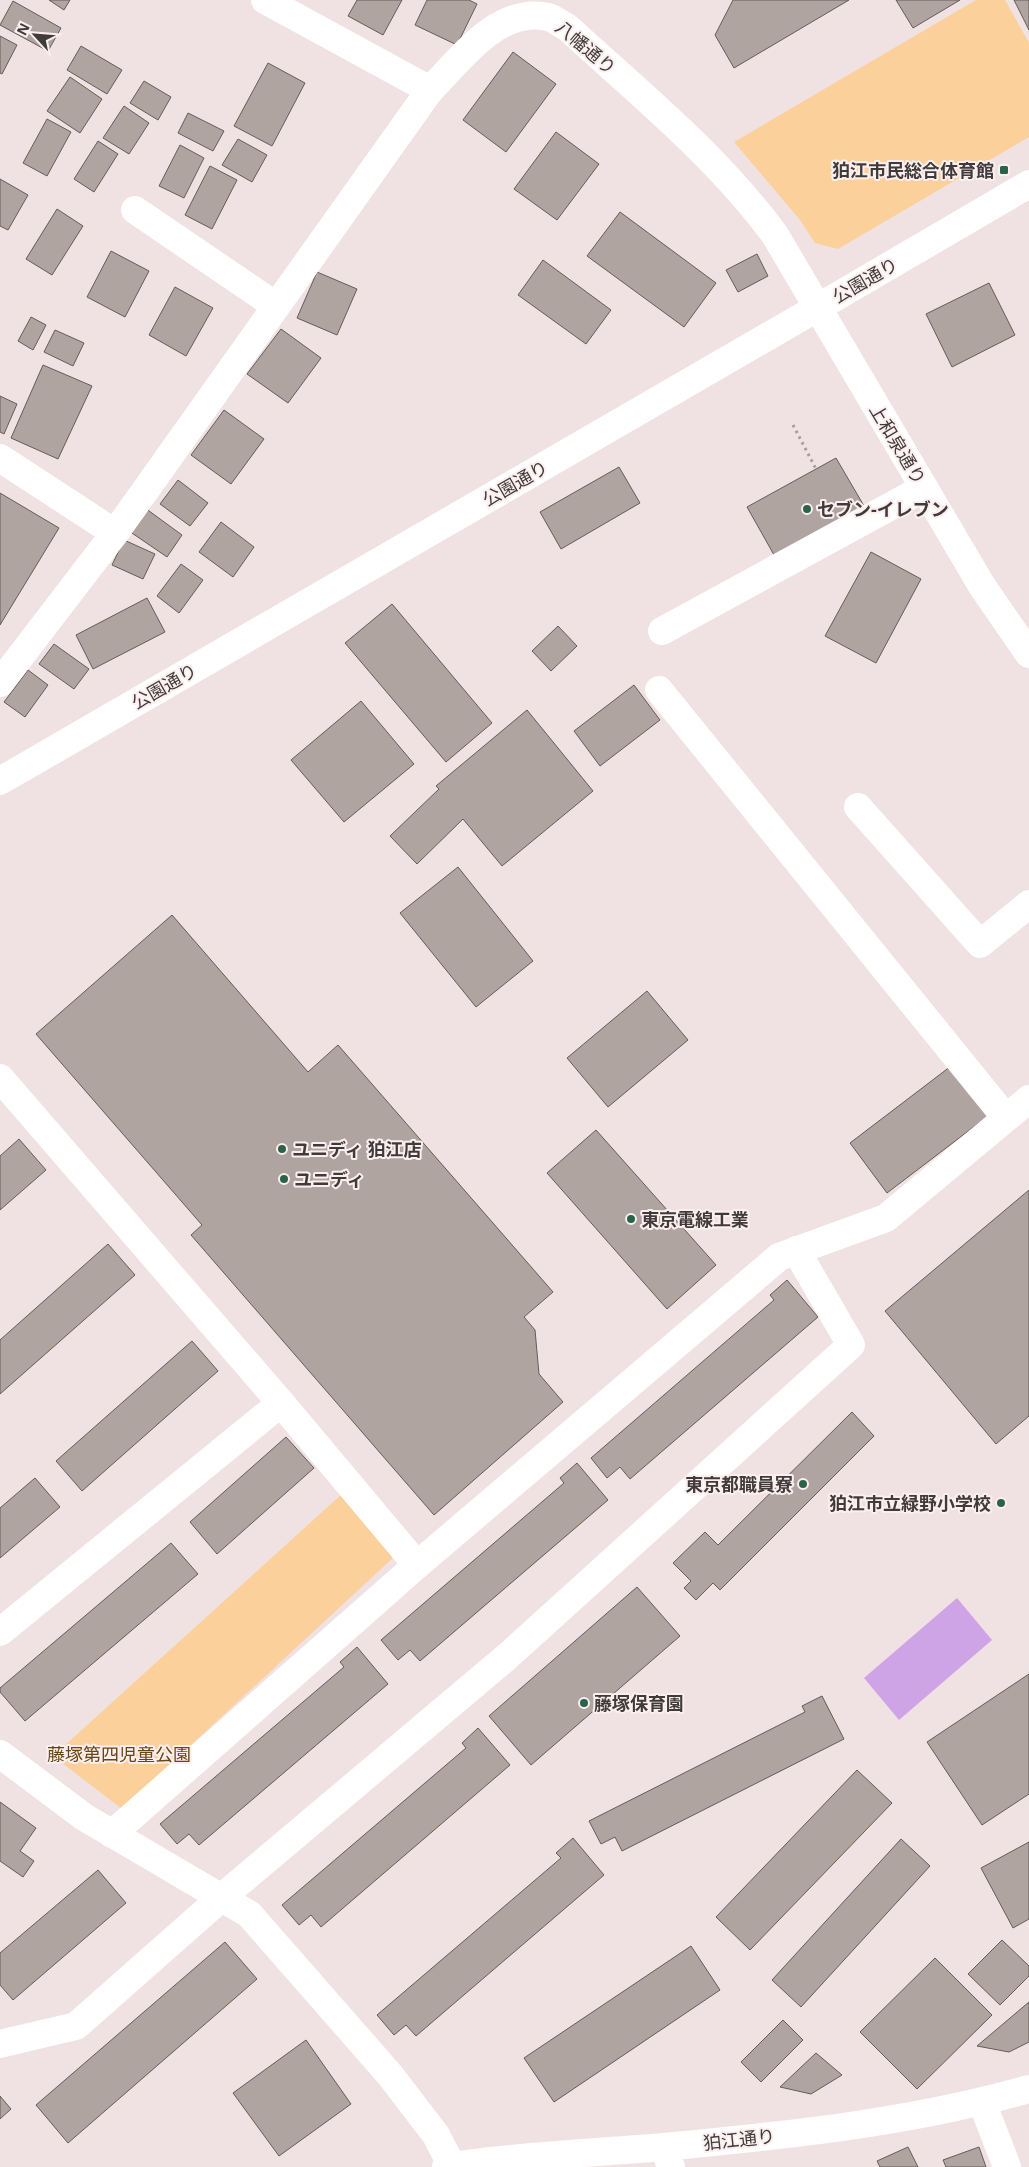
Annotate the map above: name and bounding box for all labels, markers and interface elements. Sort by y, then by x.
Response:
north arrow [10,10,60,60]
street label: 八幡通り [551,15,621,79]
text: N [12,20,34,38]
place label: 狛江市民総合体育館 [832,158,994,182]
marker: 狛江市民総合体育館 [998,164,1010,176]
street label: 公園通り [828,252,902,308]
street label: 上和泉通り [865,399,931,489]
street label: 公園通り [478,455,552,511]
place label: セブン-イレブン [817,497,949,521]
marker: セブン-イレブン [801,503,813,515]
street label: 公園通り [127,658,201,714]
place label: ユニディ 狛江店 [292,1137,421,1161]
marker: ユニディ 狛江店 [276,1143,288,1155]
place label: ユニディ [294,1167,365,1191]
marker: ユニディ [278,1173,290,1185]
place label: 東京電線工業 [641,1207,749,1231]
marker: 東京電線工業 [625,1213,637,1225]
place label: 東京都職員寮 [685,1472,793,1496]
marker: 東京都職員寮 [797,1478,809,1490]
place label: 狛江市立緑野小学校 [829,1491,991,1515]
marker: 狛江市立緑野小学校 [995,1497,1007,1509]
place label: 藤塚保育園 [594,1691,684,1715]
marker: 藤塚保育園 [578,1697,590,1709]
park label: 藤塚第四児童公園 [47,1742,191,1766]
street label: 狛江通り [702,2123,776,2155]

